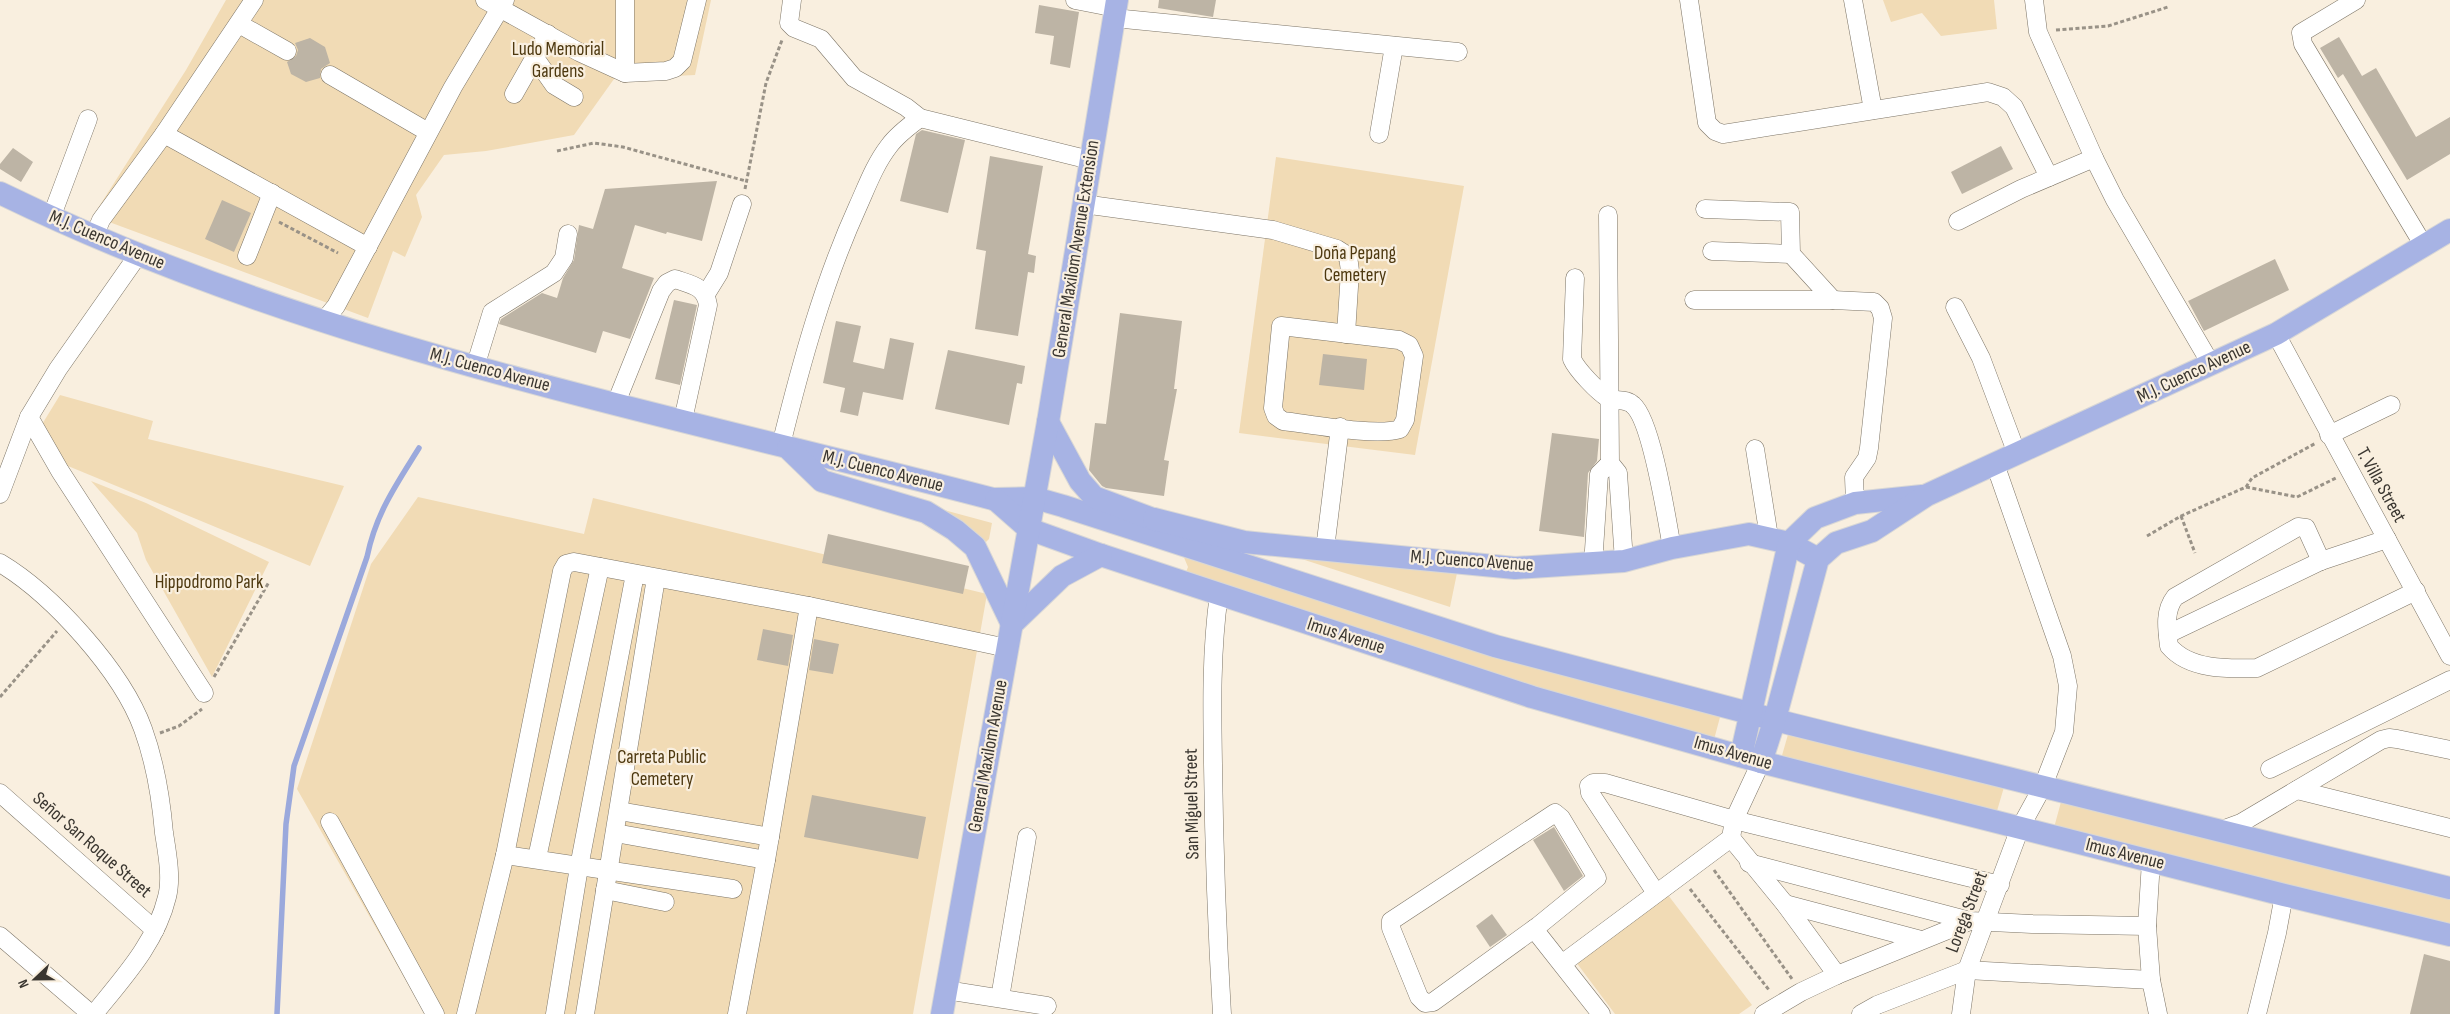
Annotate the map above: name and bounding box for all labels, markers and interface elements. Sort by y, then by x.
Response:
park label: Ludo Memorial Gardens [512,38,604,83]
street label: General Maxilom Avenue Extension [1047,139,1105,359]
street label: M.J. Cuenco Avenue [46,205,168,275]
park label: Doña Pepang Cemetery [1314,242,1397,287]
street label: M.J. Cuenco Avenue [2133,336,2255,408]
street label: M.J. Cuenco Avenue [427,343,553,397]
street label: T. Villa Street [2351,443,2411,527]
street label: M.J. Cuenco Avenue [820,445,946,497]
street label: M.J. Cuenco Avenue [1410,545,1534,577]
park label: Hippodromo Park [155,571,264,594]
street label: Imus Avenue [1304,613,1388,659]
street label: General Maxilom Avenue [963,678,1013,834]
street label: Imus Avenue [1691,731,1775,775]
park label: Carreta Public Cemetery [617,746,707,791]
street label: San Miguel Street [1180,748,1204,860]
street label: Señor San Roque Street [28,787,156,903]
street label: Imus Avenue [2083,833,2167,875]
street label: Lorega Street [1941,868,1993,956]
north arrow [10,954,60,1004]
text: N [14,977,33,990]

